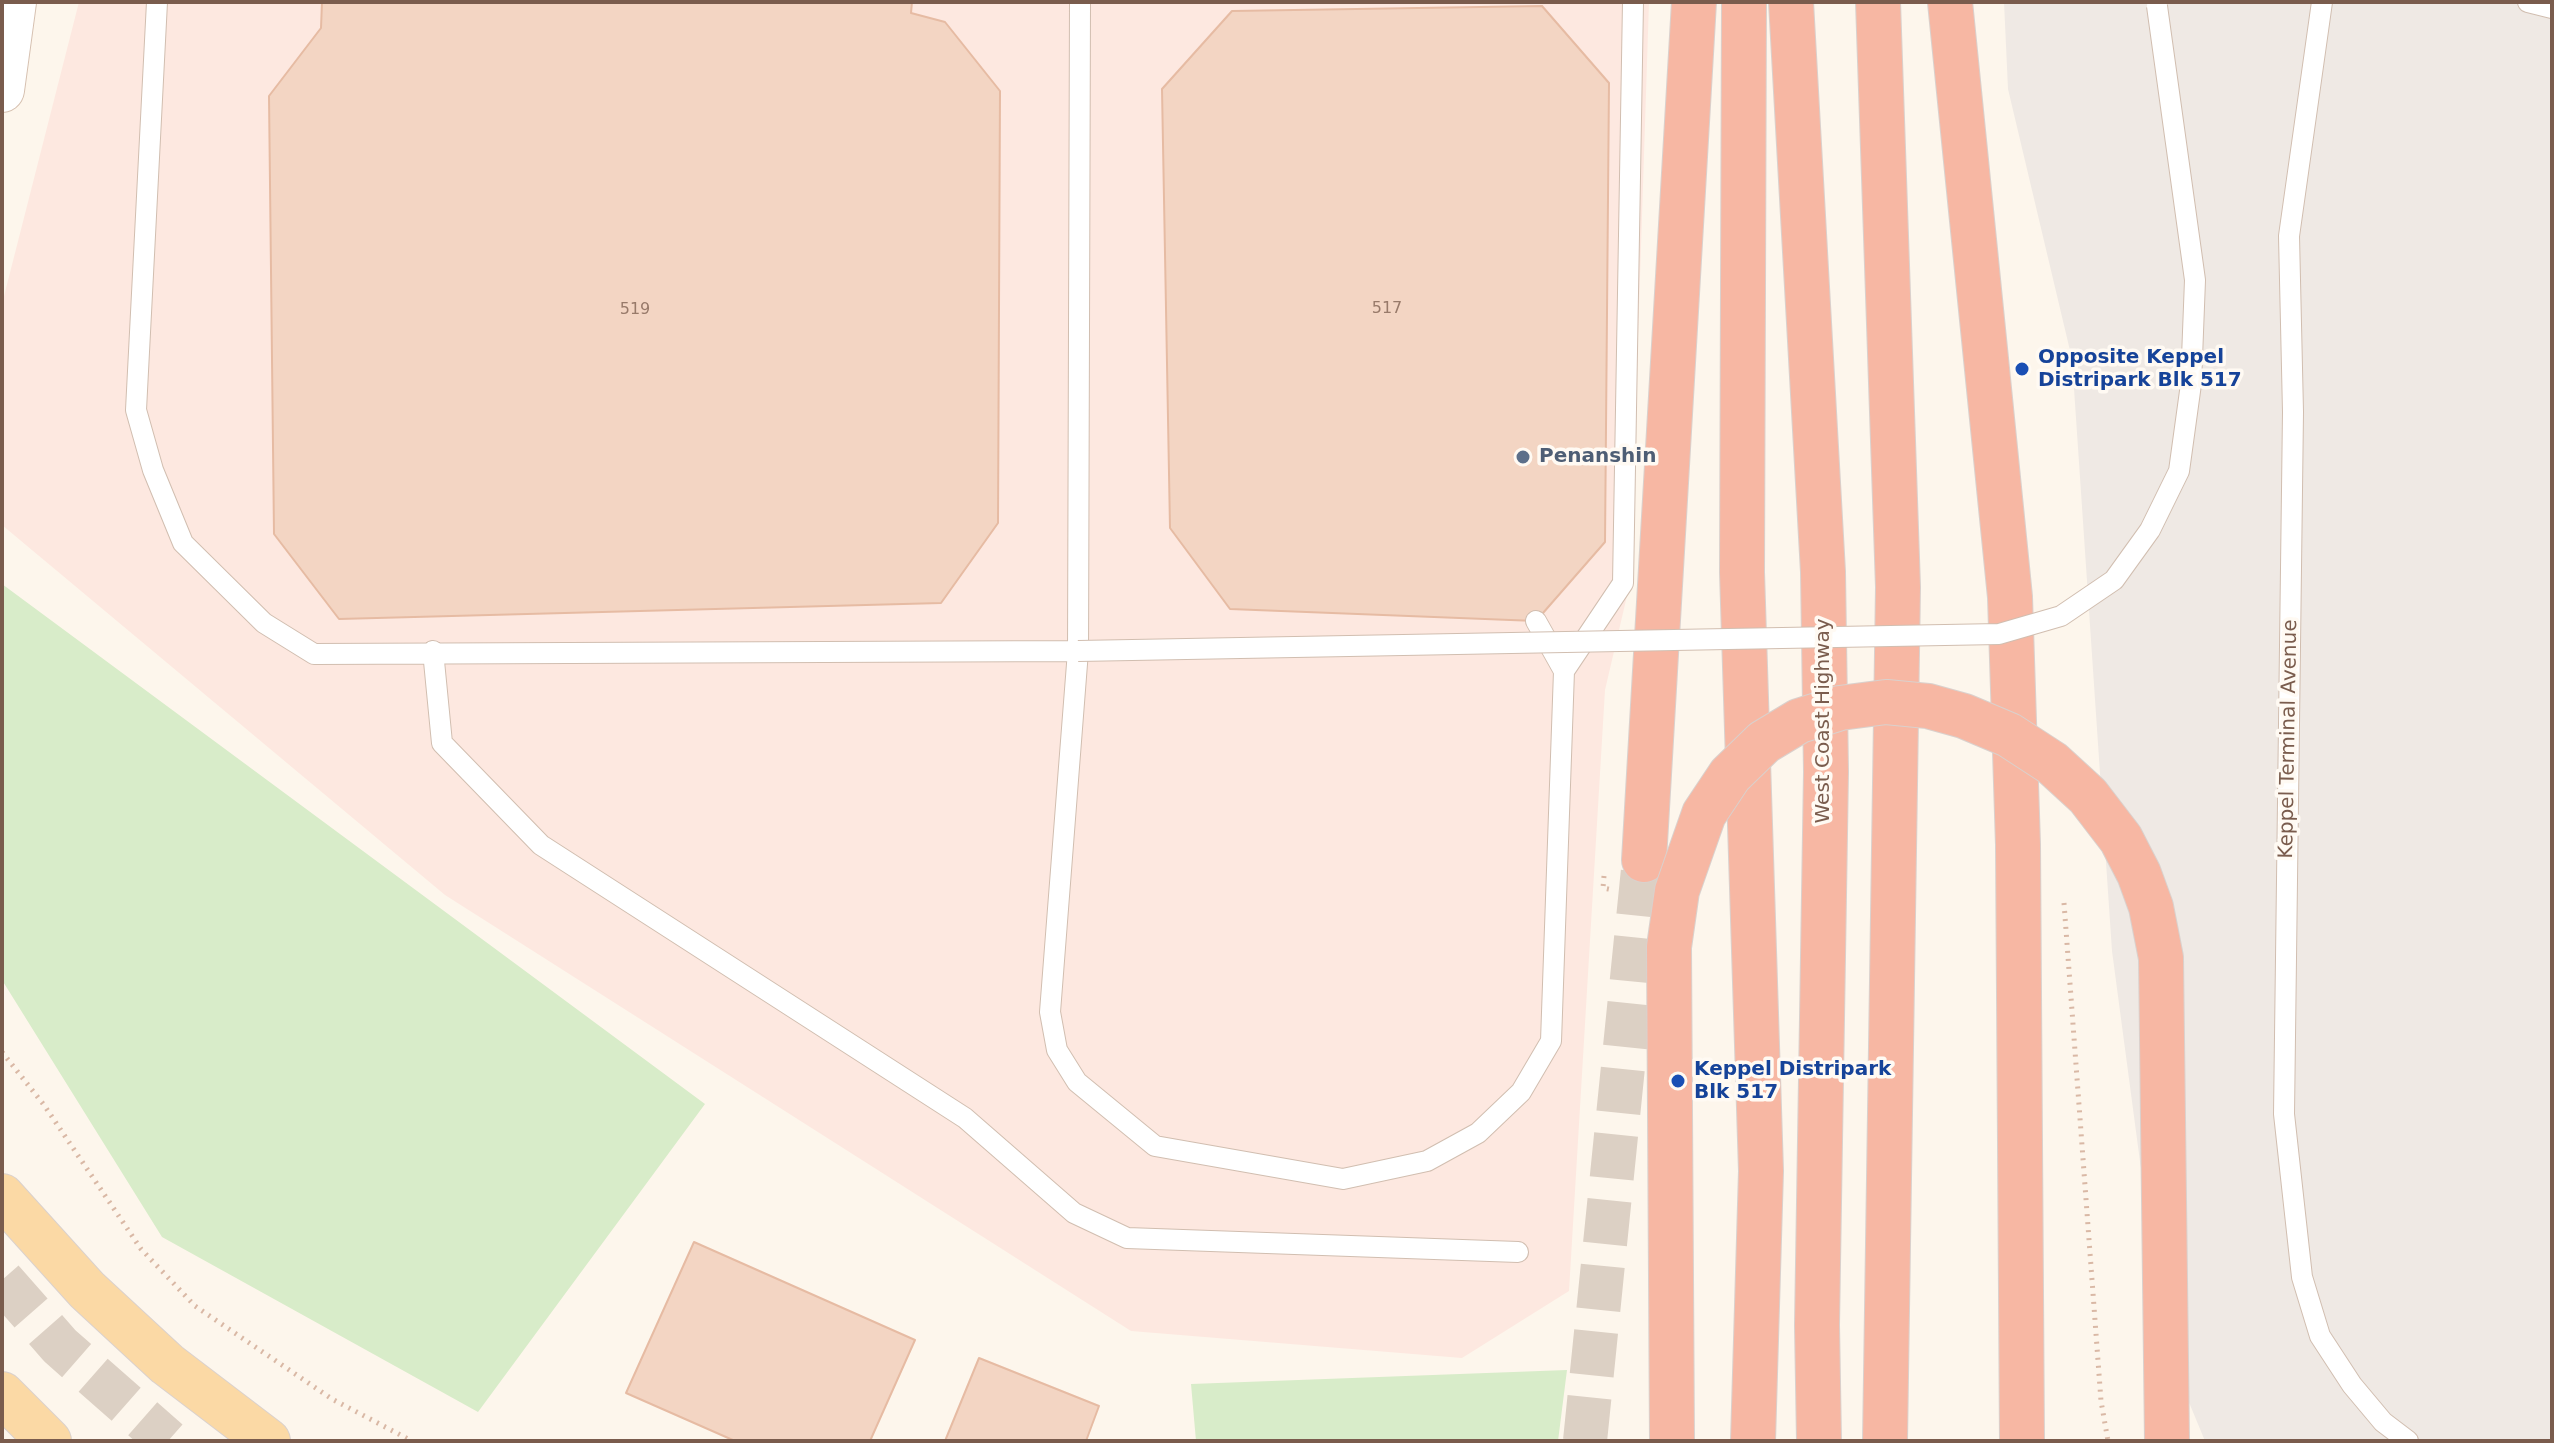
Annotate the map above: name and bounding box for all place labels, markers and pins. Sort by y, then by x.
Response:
place label: Opposite Keppel Distripark Blk 517 [2038,346,2242,393]
marker: Opposite Keppel Distripark Blk 517 [2013,360,2031,378]
place label: Penanshin [1539,445,1656,469]
marker: Penanshin [1514,448,1532,466]
place label: Keppel Distripark Blk 517 [1694,1058,1891,1105]
marker: Keppel Distripark Blk 517 [1669,1072,1687,1090]

